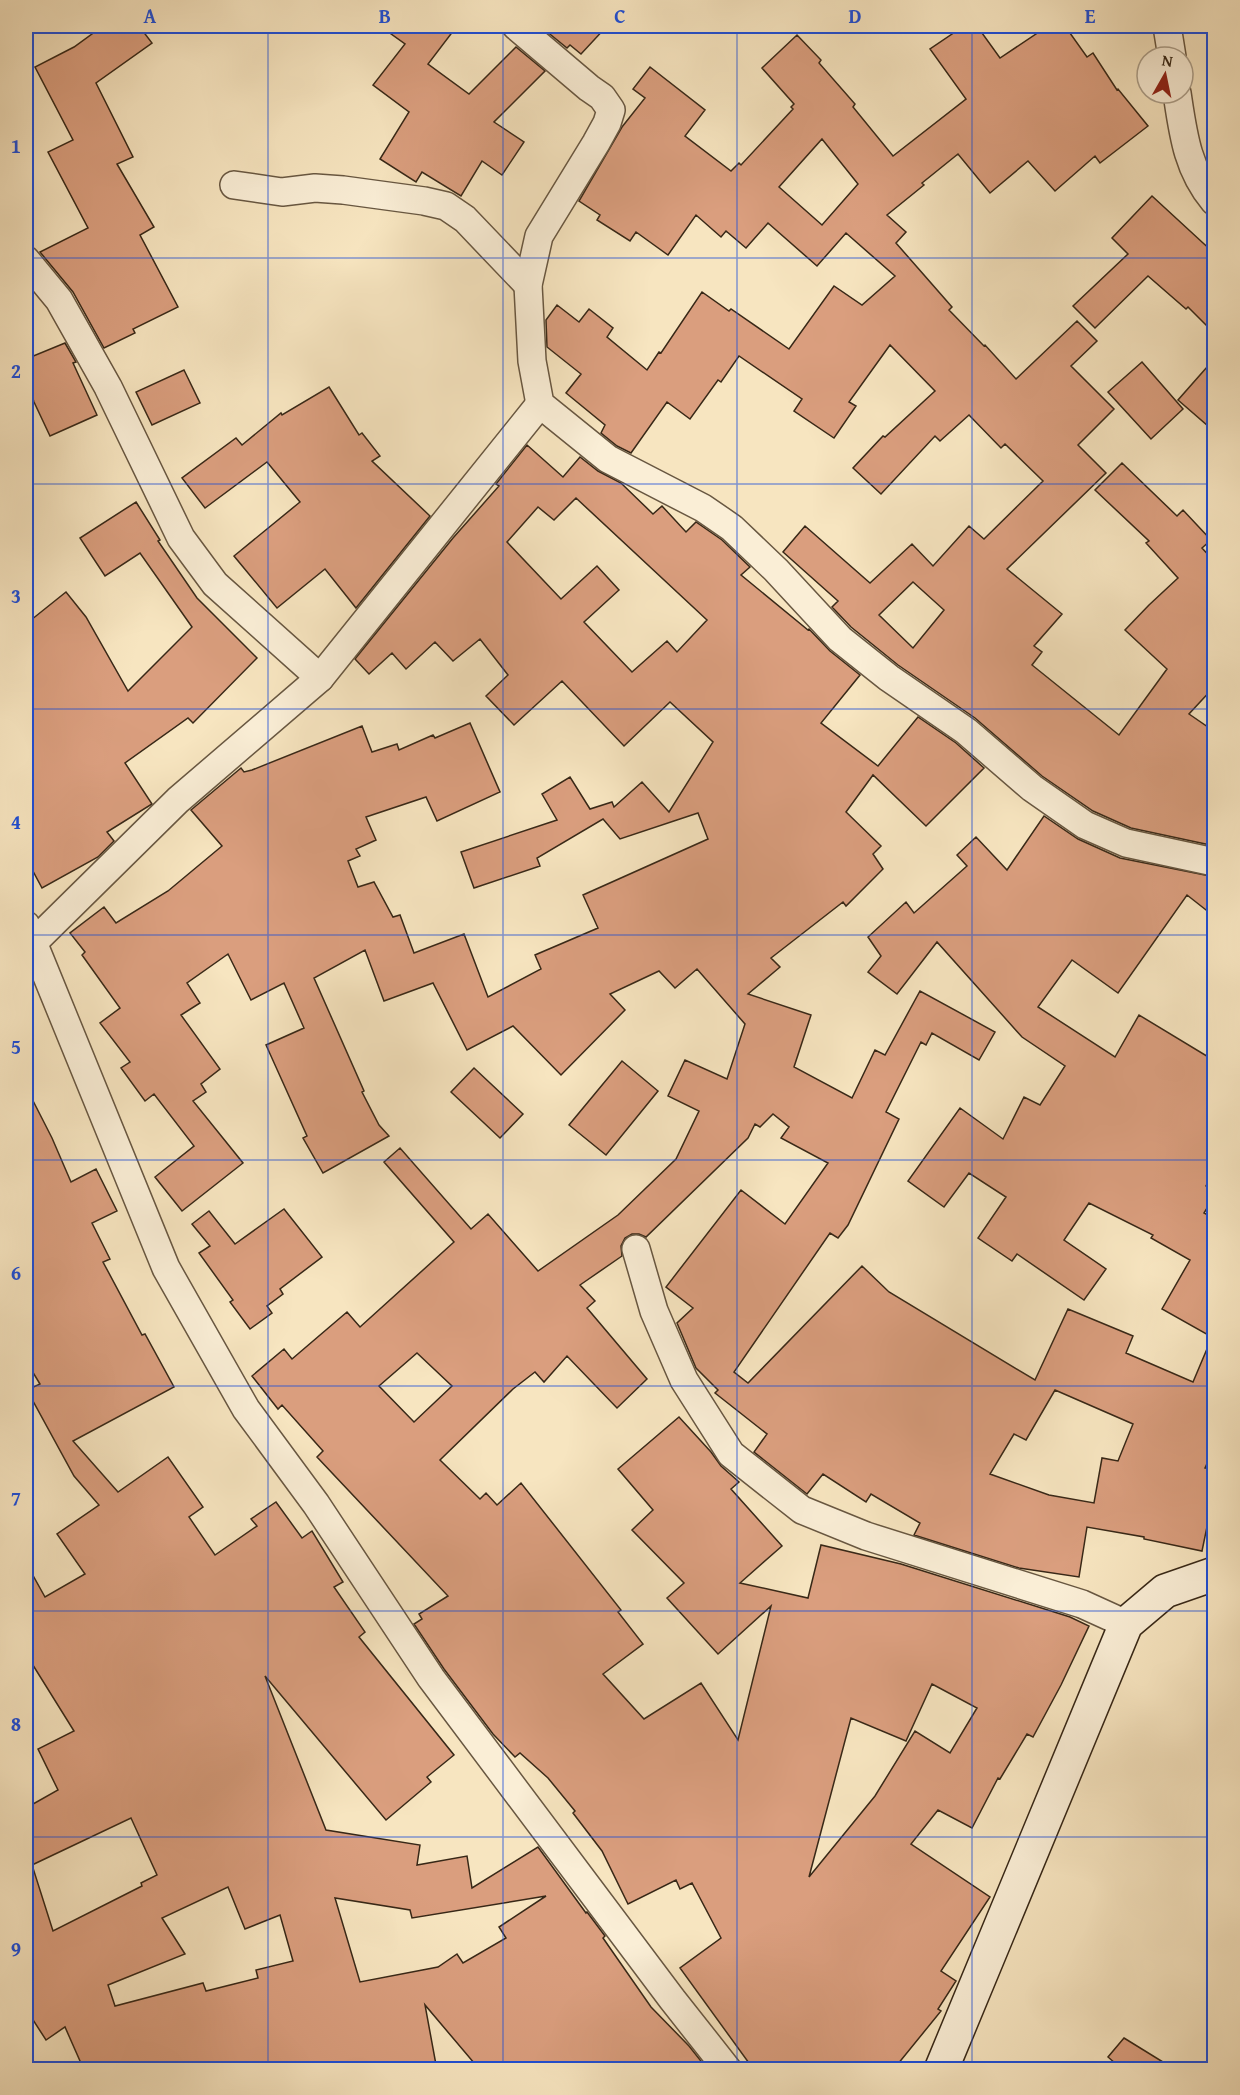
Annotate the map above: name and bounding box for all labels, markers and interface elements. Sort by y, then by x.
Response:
text: A [144,1,157,30]
text: B [379,1,391,30]
text: C [614,1,626,30]
text: D [848,1,862,30]
text: E [1085,1,1096,30]
north arrow [1135,45,1195,105]
text: N [1160,47,1175,73]
text: 1 [11,131,21,160]
text: 2 [11,356,21,385]
text: 3 [11,581,21,610]
text: 4 [11,807,21,836]
text: 5 [11,1032,21,1061]
text: 6 [11,1258,21,1287]
text: 7 [11,1483,21,1512]
text: 8 [11,1709,21,1738]
text: 9 [11,1934,21,1963]

